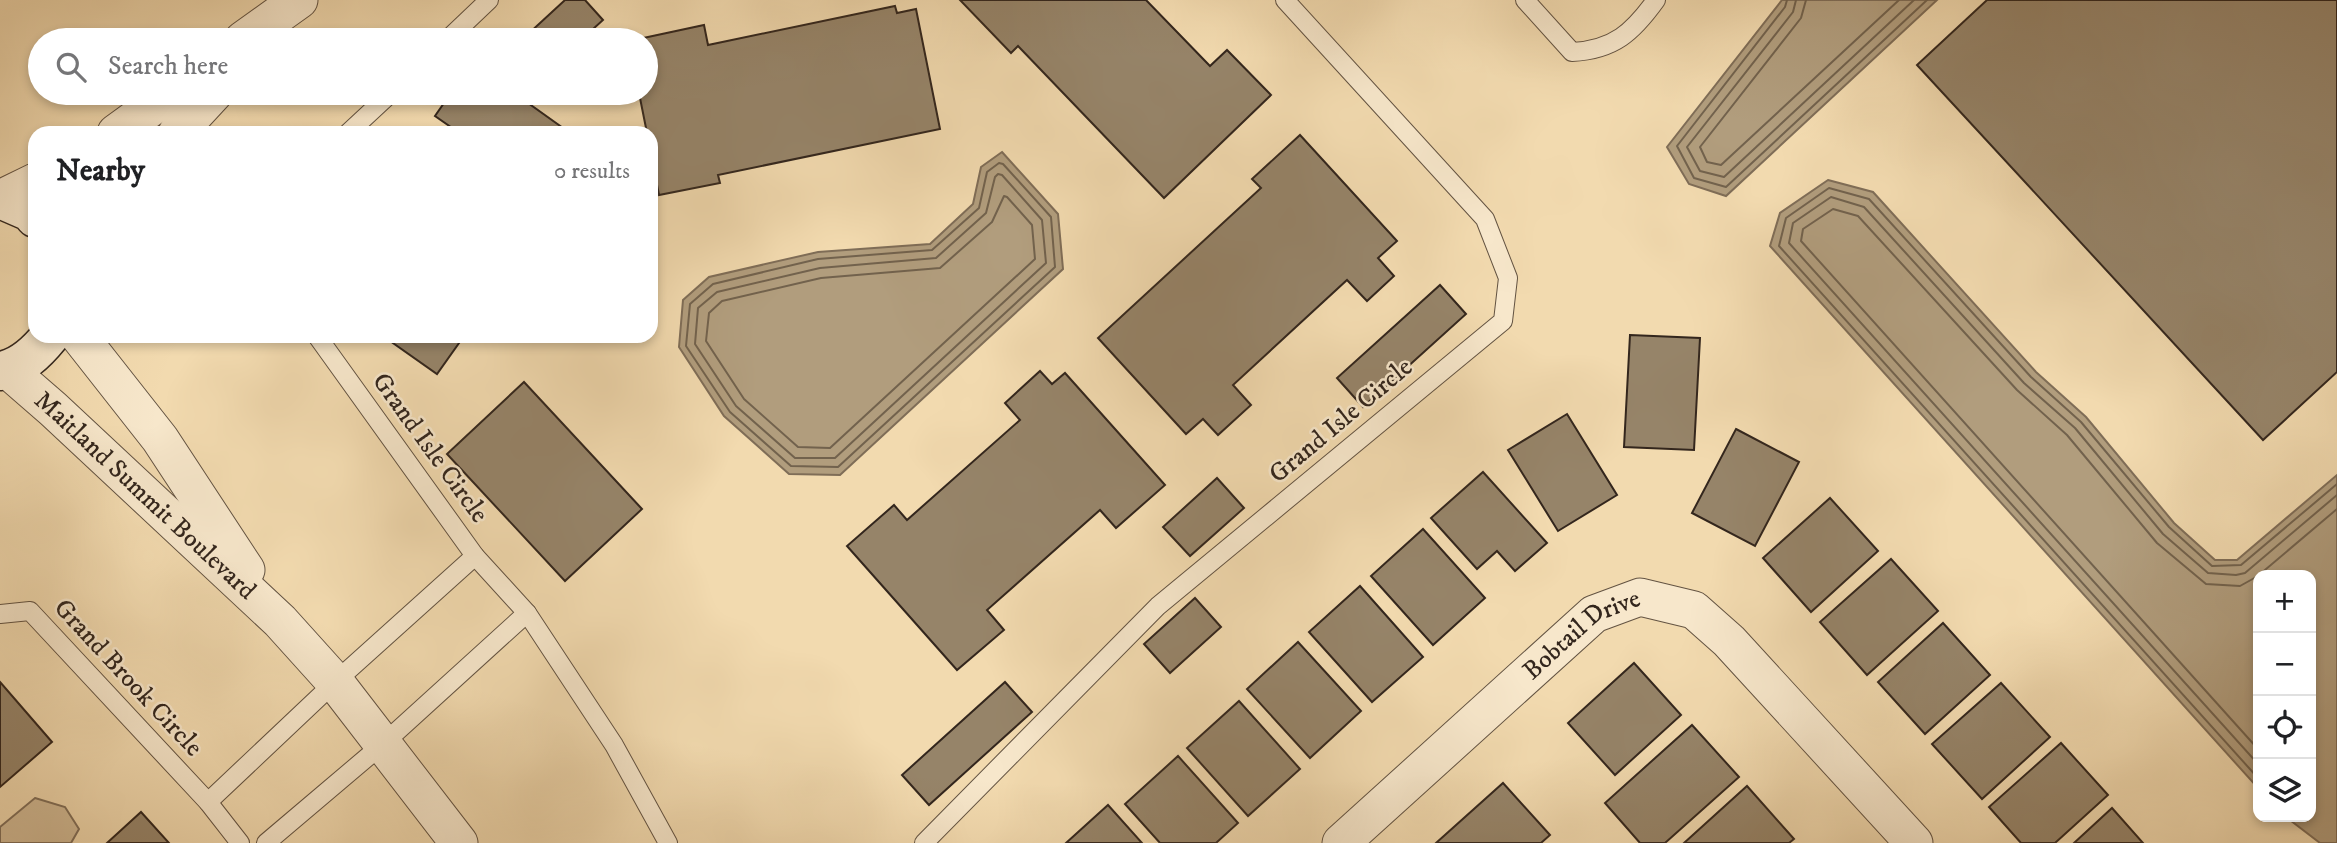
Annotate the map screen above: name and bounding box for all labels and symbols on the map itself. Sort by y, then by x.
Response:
street label: Grand Isle Circle [1262,351,1420,491]
street label: Grand Isle Circle [364,366,496,530]
street label: Maitland Summit Boulevard [28,384,263,607]
street label: Bobtail Drive [1516,582,1645,687]
street label: Grand Brook Circle [46,592,210,764]

